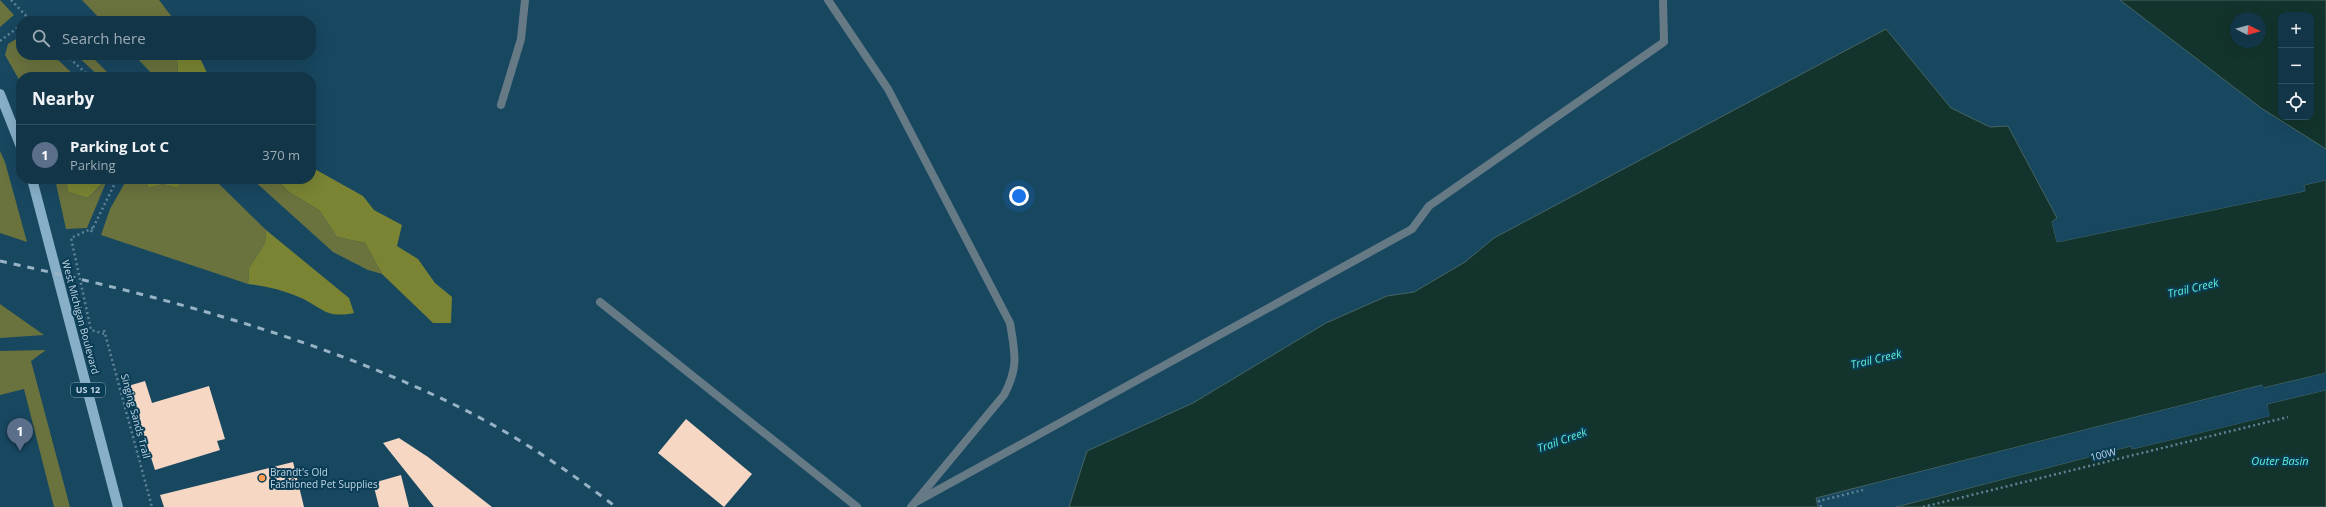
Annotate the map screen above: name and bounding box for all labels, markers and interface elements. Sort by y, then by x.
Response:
north arrow [2230,12,2266,48]
map controls [2278,12,2314,120]
button: + [2278,12,2314,48]
search box [16,16,316,60]
icon: search [30,27,52,49]
text: Search here [62,28,146,48]
button: − [2278,48,2314,84]
button: locate [2278,84,2314,120]
text: Nearby [32,87,94,110]
text: Parking Lot C [70,136,169,156]
text: 1 [41,146,49,164]
text: 370 m [262,146,300,164]
text: Parking [70,156,116,174]
your location [1009,186,1029,206]
street label: West Michigan Boulevard [59,258,103,376]
water label: Trail Creek [2166,274,2220,301]
water label: Trail Creek [1849,345,1903,372]
street label: Singing Sands Trail [118,372,154,460]
road number: US 12 [71,383,105,397]
pin: 1 [7,418,33,451]
water label: Trail Creek [1535,423,1589,455]
street label: 100W [2089,444,2118,464]
water label: Outer Basin [2251,453,2309,468]
place label: Brandt's Old Fashioned Pet Supplies [270,465,378,491]
marker: Brandt's Old Fashioned Pet Supplies [257,473,267,483]

